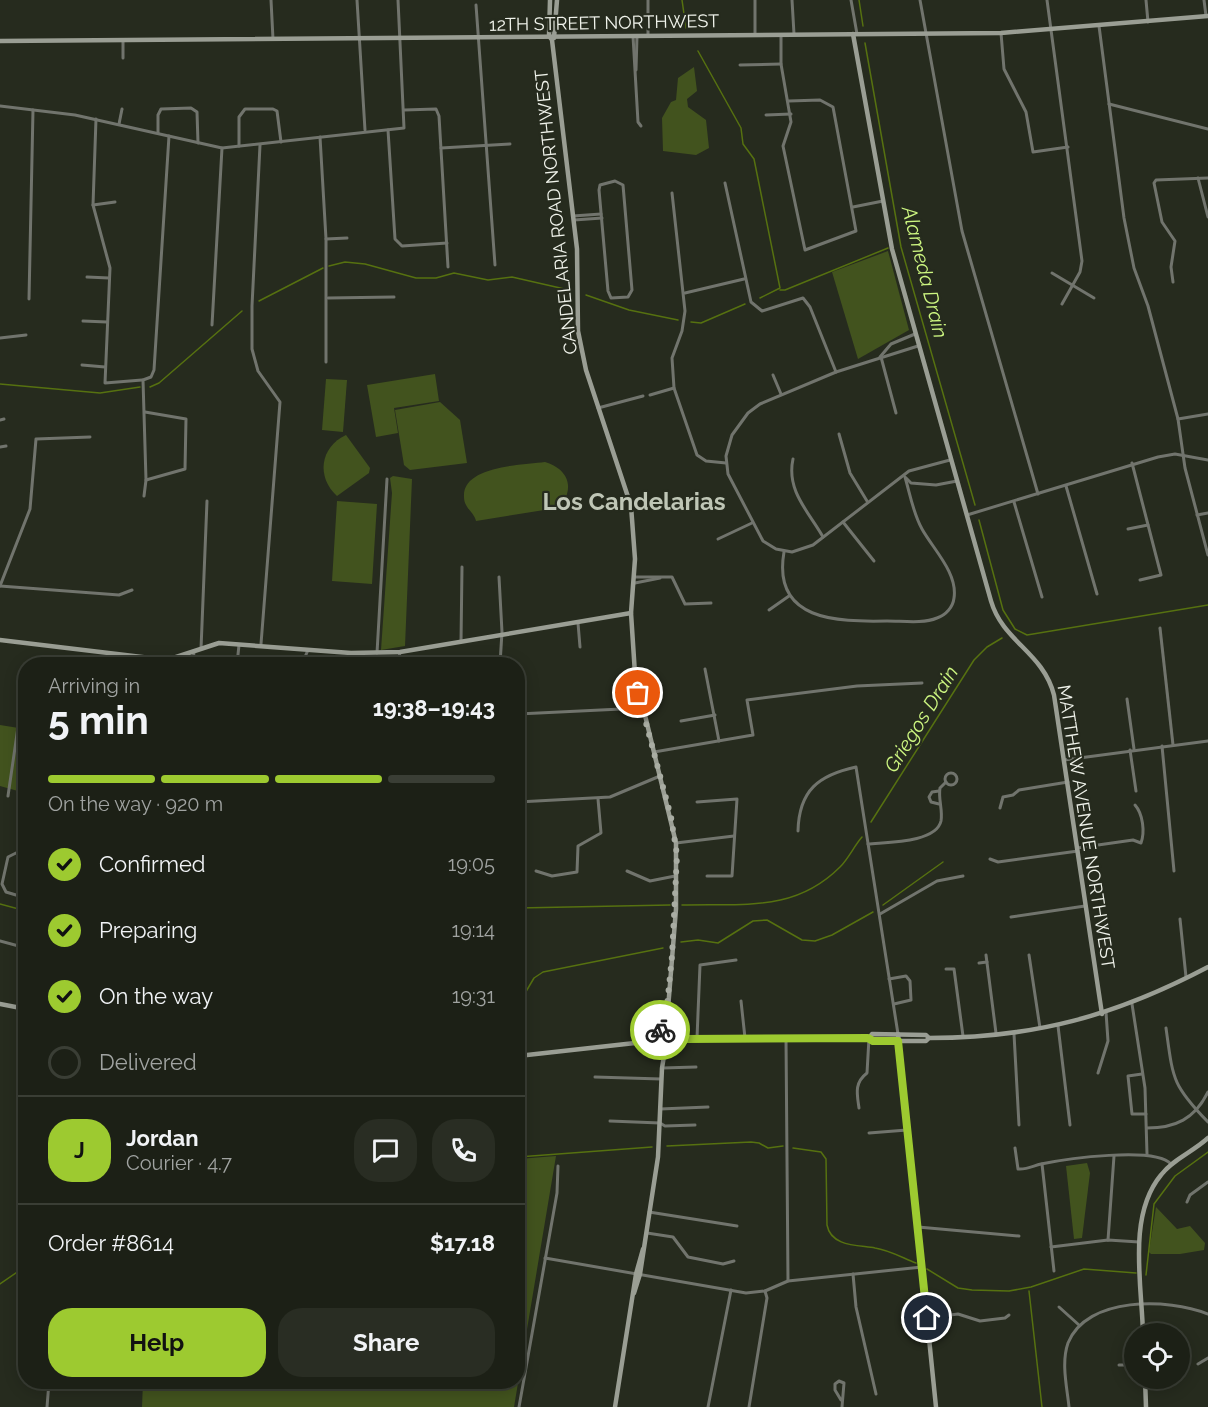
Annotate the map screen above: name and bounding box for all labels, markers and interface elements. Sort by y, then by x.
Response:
street label: 12TH STREET NORTHWEST [489,10,719,35]
street label: CANDELARIA ROAD NORTHWEST [530,68,581,356]
water label: Alameda Drain [897,203,953,340]
district label: Los Candelarias [542,487,726,516]
water label: Griegos Drain [879,661,963,777]
pin [612,667,663,718]
text: Arriving in [48,674,140,698]
icon: bag [621,676,654,709]
street label: MATTHEW AVENUE NORTHWEST [1054,683,1119,971]
text: 19:38–19:43 [373,695,495,721]
text: 5 min [48,697,149,743]
text: On the way · 920 m [48,792,223,816]
icon: check [48,848,81,881]
text: Confirmed [99,851,206,877]
text: 19:05 [448,852,495,876]
icon: check [48,914,81,947]
text: Preparing [99,917,197,943]
text: 19:14 [451,918,495,942]
icon: check [48,980,81,1013]
text: On the way [99,983,213,1009]
text: 19:31 [452,984,495,1008]
courier [630,1000,690,1060]
icon: bike [644,1014,677,1047]
text: Delivered [99,1049,197,1075]
button: chat [354,1119,417,1182]
button: phone [432,1119,495,1182]
text: Jordan [126,1125,198,1151]
text: J [74,1137,85,1163]
text: Courier · 4.7 [126,1151,232,1175]
text: Order #8614 [48,1230,174,1256]
text: $17.18 [430,1230,495,1256]
pin [901,1292,952,1343]
icon: home [910,1301,943,1334]
button: Help [48,1308,266,1377]
button: Share [278,1308,495,1377]
map controls [1124,1323,1190,1389]
button: locate [1124,1323,1190,1389]

